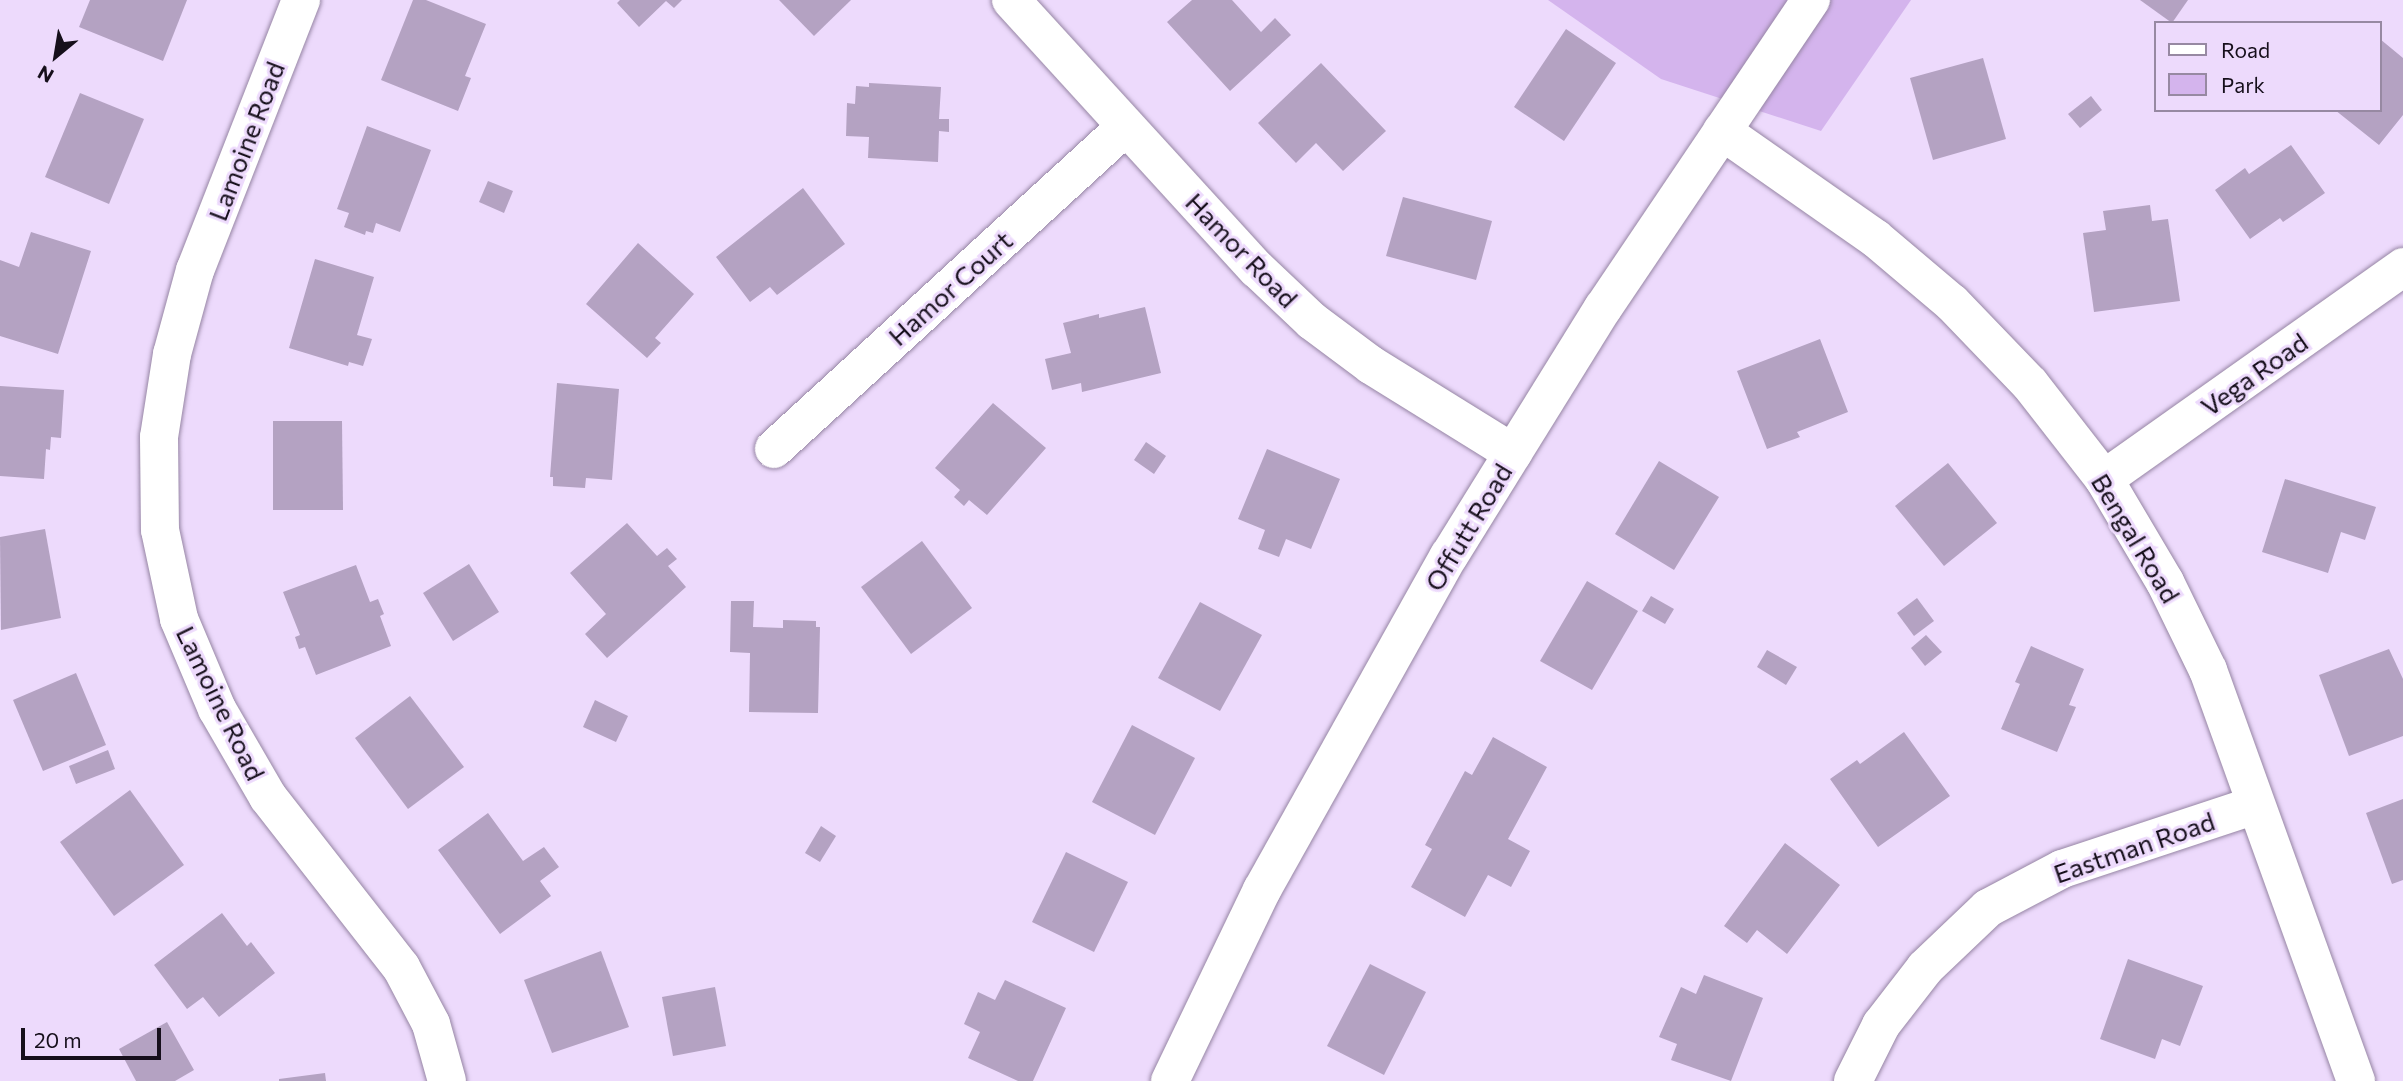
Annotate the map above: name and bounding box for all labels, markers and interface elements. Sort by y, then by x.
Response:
north arrow [21,21,91,91]
legend [2154,21,2382,112]
text: Road [2221,37,2270,62]
street label: Lamoine Road [201,57,291,225]
text: N [33,61,57,88]
text: Park [2221,72,2265,97]
street label: Hamor Road [1180,186,1304,314]
street label: Hamor Court [882,224,1018,352]
street label: Vega Road [2195,326,2313,422]
street label: Offutt Road [1418,458,1518,596]
street label: Bengal Road [2085,468,2187,608]
street label: Lamoine Road [170,621,272,785]
street label: Eastman Road [2049,805,2219,889]
scale bar [24,1014,164,1058]
text: 20 m [34,1027,82,1052]

